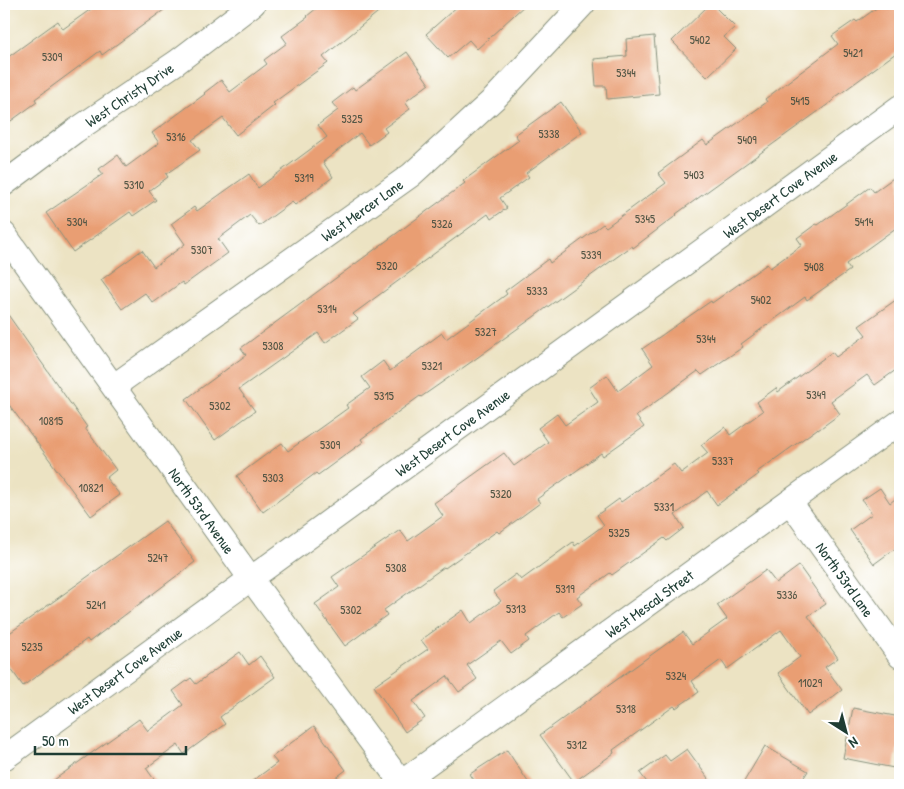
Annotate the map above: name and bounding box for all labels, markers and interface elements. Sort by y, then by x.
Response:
house number: 5402 [690,31,711,48]
house number: 5421 [843,44,863,61]
house number: 5309 [42,48,63,65]
street label: West Christy Drive [81,57,177,132]
house number: 5344 [616,64,636,81]
house number: 5415 [790,92,810,109]
house number: 5325 [341,110,363,127]
house number: 5338 [538,125,560,142]
house number: 5316 [166,128,186,145]
house number: 5409 [737,131,757,148]
street label: West Desert Cove Avenue [718,146,841,243]
house number: 5403 [684,166,704,183]
house number: 5319 [294,169,314,186]
street label: West Mercer Lane [317,174,407,246]
house number: 5310 [124,176,144,193]
house number: 5345 [635,210,655,227]
house number: 5304 [67,213,88,230]
house number: 5414 [855,213,874,230]
house number: 5326 [432,215,453,232]
house number: 5307 [191,241,213,258]
house number: 5339 [581,246,602,263]
house number: 5320 [376,257,398,274]
house number: 5408 [804,258,824,275]
house number: 5333 [526,282,548,299]
house number: 5402 [751,291,772,308]
house number: 5314 [317,300,337,317]
house number: 5327 [475,323,497,340]
house number: 5344 [696,330,716,347]
house number: 5308 [262,337,284,354]
house number: 5321 [422,357,442,374]
street label: West Desert Cove Avenue [391,384,514,481]
house number: 5349 [806,386,826,403]
house number: 5315 [374,387,394,404]
house number: 5302 [209,397,231,414]
house number: 10815 [39,412,63,429]
house number: 5309 [320,436,341,453]
house number: 5337 [712,452,734,469]
street label: North 53rd Avenue [164,463,240,558]
house number: 5303 [262,469,284,486]
house number: 10821 [79,479,103,496]
house number: 5320 [490,485,512,502]
house number: 5331 [654,498,674,515]
house number: 5325 [608,524,630,541]
street label: North 53rd Lane [811,538,879,621]
house number: 5247 [147,549,169,566]
house number: 5308 [385,559,407,576]
street label: West Mescal Street [601,564,698,642]
house number: 5319 [555,580,575,597]
house number: 5336 [777,586,798,603]
house number: 5241 [86,596,106,613]
house number: 5313 [506,600,526,617]
house number: 5302 [340,601,362,618]
street label: West Desert Cove Avenue [63,622,186,719]
house number: 5235 [21,638,43,655]
house number: 5324 [666,667,687,684]
house number: 11029 [798,674,823,691]
house number: 5318 [616,700,636,717]
north arrow [822,706,872,756]
scale bar [35,724,186,756]
text: 50 m [42,730,69,751]
text: N [845,733,863,753]
house number: 5312 [567,736,588,753]

